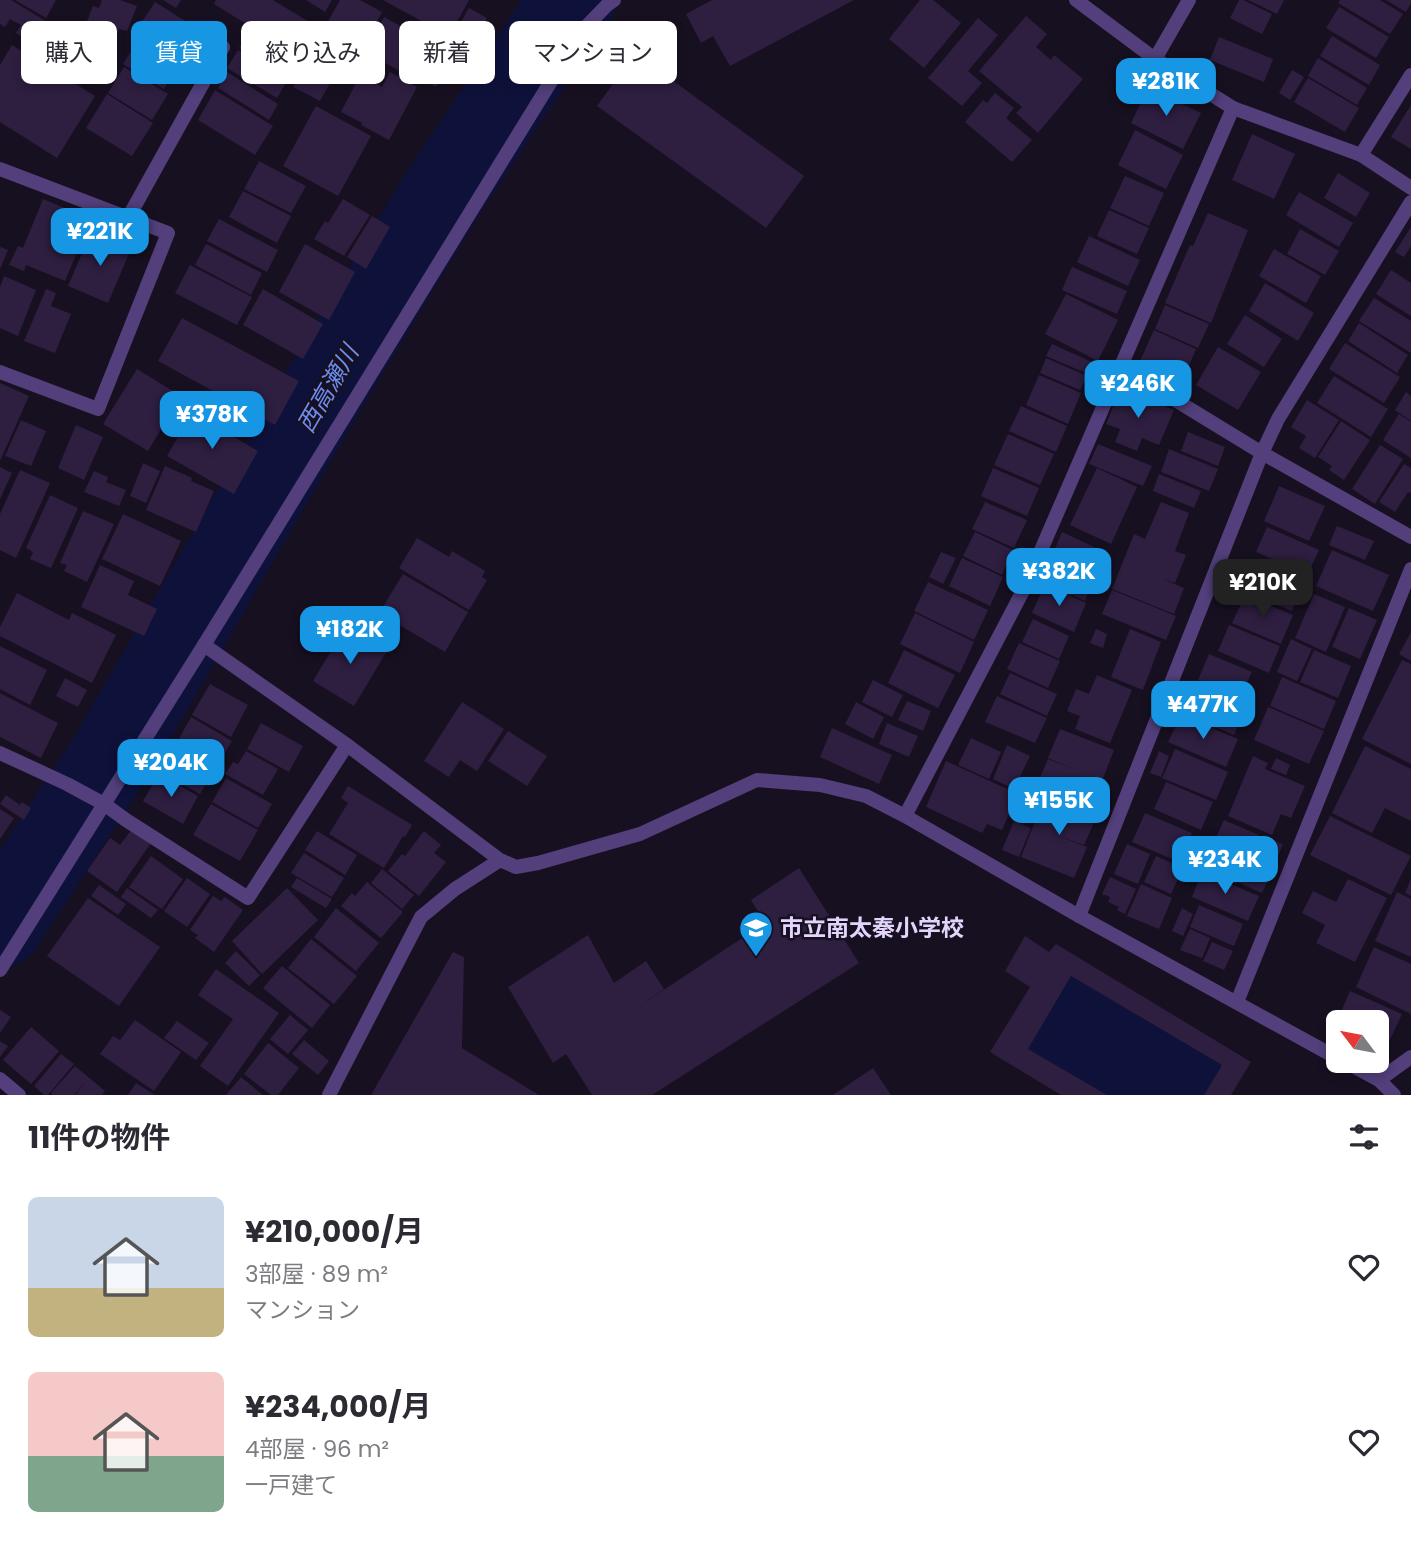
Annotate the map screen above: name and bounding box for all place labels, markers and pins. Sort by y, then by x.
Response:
pin: ¥281K [1117,58,1215,118]
pin: ¥221K [51,208,149,268]
pin: ¥246K [1089,360,1187,420]
pin: ¥378K [163,392,261,451]
pin: ¥382K [1010,548,1108,608]
pin: ¥210K [1214,560,1312,619]
pin: ¥182K [301,606,399,666]
pin: ¥477K [1154,682,1252,741]
pin: ¥204K [122,740,220,799]
pin: ¥155K [1010,778,1108,837]
pin: ¥234K [1176,836,1274,896]
school or university icon: 市立南太秦小学校 [737,909,775,958]
place label: 市立南太秦小学校 [780,912,964,944]

